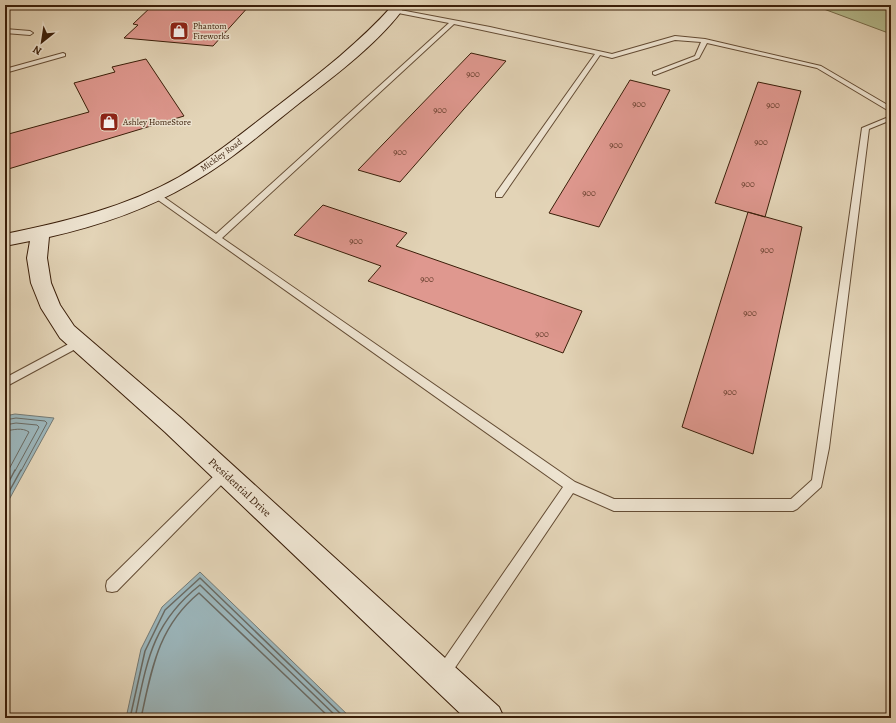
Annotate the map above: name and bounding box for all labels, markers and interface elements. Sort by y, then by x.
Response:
shop icon: Phantom Fireworks [168,20,190,42]
place label: Phantom Fireworks [193,20,230,42]
north arrow [22,22,62,62]
text: N [30,42,44,59]
house number: 900 [466,68,480,80]
house number: 900 [632,98,646,110]
house number: 900 [766,99,780,111]
house number: 900 [433,104,447,116]
shop icon: Ashley HomeStore [98,111,120,133]
place label: Ashley HomeStore [122,116,191,128]
street label: Mickley Road [198,136,245,174]
house number: 900 [754,136,768,148]
house number: 900 [609,139,623,151]
house number: 900 [393,146,407,158]
house number: 900 [741,178,755,190]
house number: 900 [582,187,596,199]
house number: 900 [349,235,363,247]
house number: 900 [760,244,774,256]
house number: 900 [420,273,434,285]
house number: 900 [743,307,757,319]
house number: 900 [535,328,549,340]
house number: 900 [723,386,737,398]
street label: Presidential Drive [205,454,274,520]

